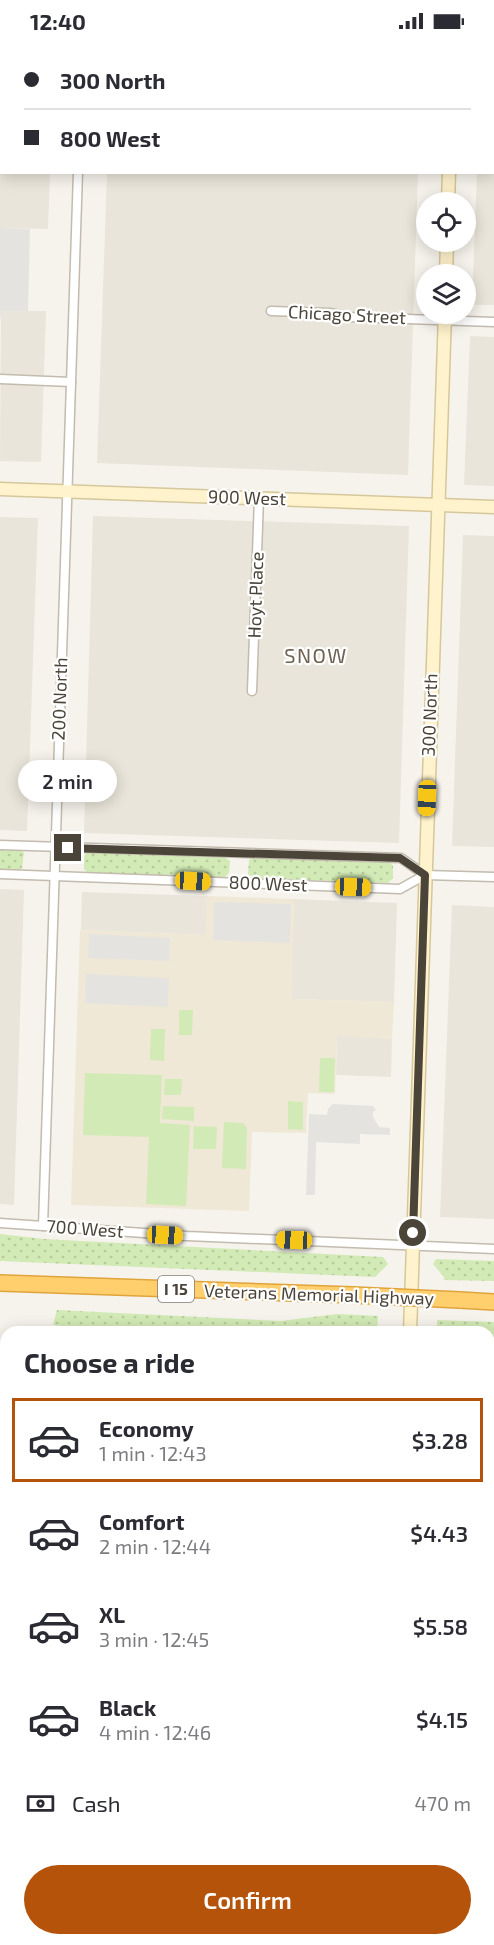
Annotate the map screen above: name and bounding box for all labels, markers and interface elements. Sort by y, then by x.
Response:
text: 12:40 [30,8,86,34]
text: 300 North [60,67,166,93]
text: 800 West [60,125,160,151]
map controls [416,192,476,324]
button: locate [416,192,476,252]
button: layers [416,264,476,324]
street label: Chicago Street [288,300,407,328]
street label: 900 West [208,485,287,509]
street label: Hoyt Place [242,551,268,639]
district label: SNOW [284,643,348,667]
street label: 200 North [47,657,71,741]
street label: 300 North [417,673,441,757]
callout: 2 min [19,761,118,803]
text: 2 min [42,769,93,793]
car [417,780,437,816]
route end [54,834,81,861]
car [175,871,211,891]
street label: 800 West [228,871,308,895]
car [335,877,371,897]
street label: 700 West [46,1214,124,1242]
route start [399,1219,426,1246]
car [147,1225,183,1245]
car [276,1230,312,1250]
road number: I 15 [158,1276,194,1302]
street label: Veterans Memorial Highway [204,1279,435,1309]
text: Choose a ride [24,1346,195,1378]
icon: car [27,1413,81,1467]
text: Economy [99,1415,194,1441]
text: $3.28 [412,1427,468,1453]
text: 1 min · 12:43 [99,1441,207,1465]
icon: car [27,1506,81,1560]
text: Comfort [99,1508,184,1534]
text: $4.43 [410,1520,468,1546]
text: 2 min · 12:44 [99,1534,211,1558]
icon: car [27,1599,81,1653]
text: XL [99,1601,125,1627]
text: $5.58 [413,1613,468,1639]
text: 3 min · 12:45 [99,1627,209,1651]
icon: car [27,1692,81,1746]
text: Black [99,1694,156,1720]
text: $4.15 [416,1706,468,1732]
text: 4 min · 12:46 [99,1720,211,1744]
icon: cash [24,1787,57,1820]
text: Cash [72,1790,121,1816]
text: 470 m [414,1791,471,1815]
button: Confirm [24,1865,471,1934]

